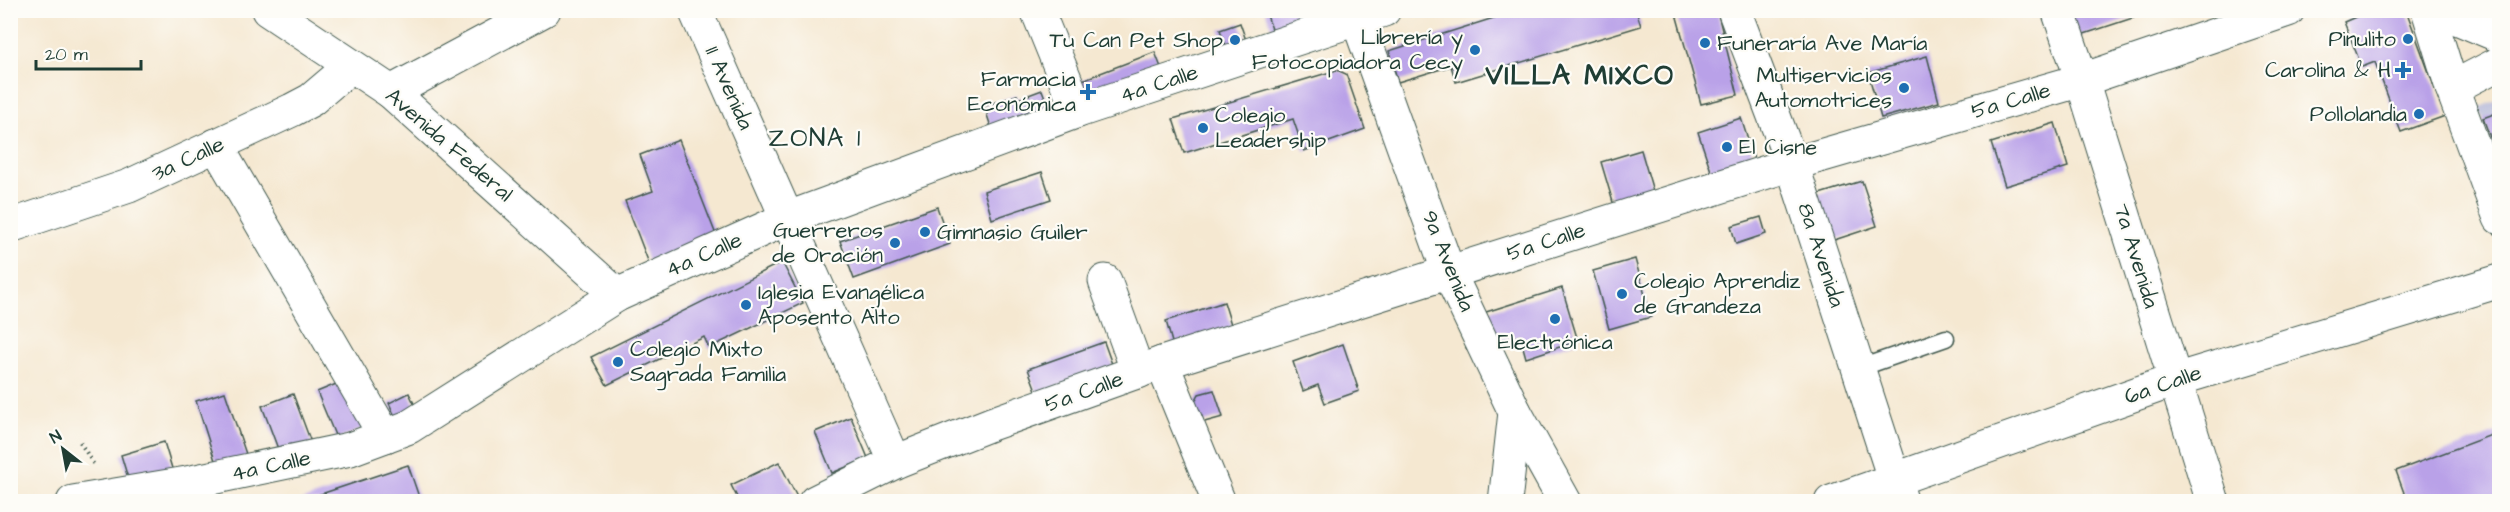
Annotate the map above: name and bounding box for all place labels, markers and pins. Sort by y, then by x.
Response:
place label: Librería y Fotocopiadora Cecy [1252,22,1463,79]
place label: Pinulito [2328,24,2397,55]
place label: Tu Can Pet Shop [1049,25,1223,56]
place label: Funeraría Ave María [1717,28,1927,59]
marker: Pinulito [2401,32,2415,46]
marker: Tu Can Pet Shop [1228,33,1242,47]
marker: Funeraría Ave María [1698,36,1712,50]
marker: Librería y Fotocopiadora Cecy [1468,43,1482,57]
place label: Carolina & H [2265,55,2391,86]
place label: Multiservicios Automotrices [1755,60,1892,116]
marker: Carolina & H [2396,63,2410,77]
place label: Farmacia Económica [968,64,1076,120]
marker: Multiservicios Automotrices [1897,81,1911,95]
marker: Farmacia Económica [1081,85,1095,99]
place label: Pollolandia [2310,99,2407,130]
place label: Colegio Leadership [1215,100,1326,156]
marker: Pollolandia [2412,107,2426,121]
marker: Colegio Leadership [1196,121,1210,135]
place label: El Cisne [1739,132,1817,163]
marker: El Cisne [1720,140,1734,154]
place label: Guerreros de Oración [772,215,883,271]
place label: Gimnasio Guiler [937,217,1088,248]
marker: Gimnasio Guiler [918,225,932,239]
marker: Guerreros de Oración [888,236,902,250]
place label: Colegio Aprendiz de Grandeza [1634,266,1800,322]
place label: Iglesia Evangélica Aposento Alto [758,277,924,333]
marker: Colegio Aprendiz de Grandeza [1615,287,1629,301]
marker: Iglesia Evangélica Aposento Alto [739,298,753,312]
marker: Electrónica [1548,312,1562,326]
place label: Electrónica [1497,327,1613,358]
place label: Colegio Mixto Sagrada Familia [630,334,786,391]
marker: Colegio Mixto Sagrada Familia [611,355,625,369]

